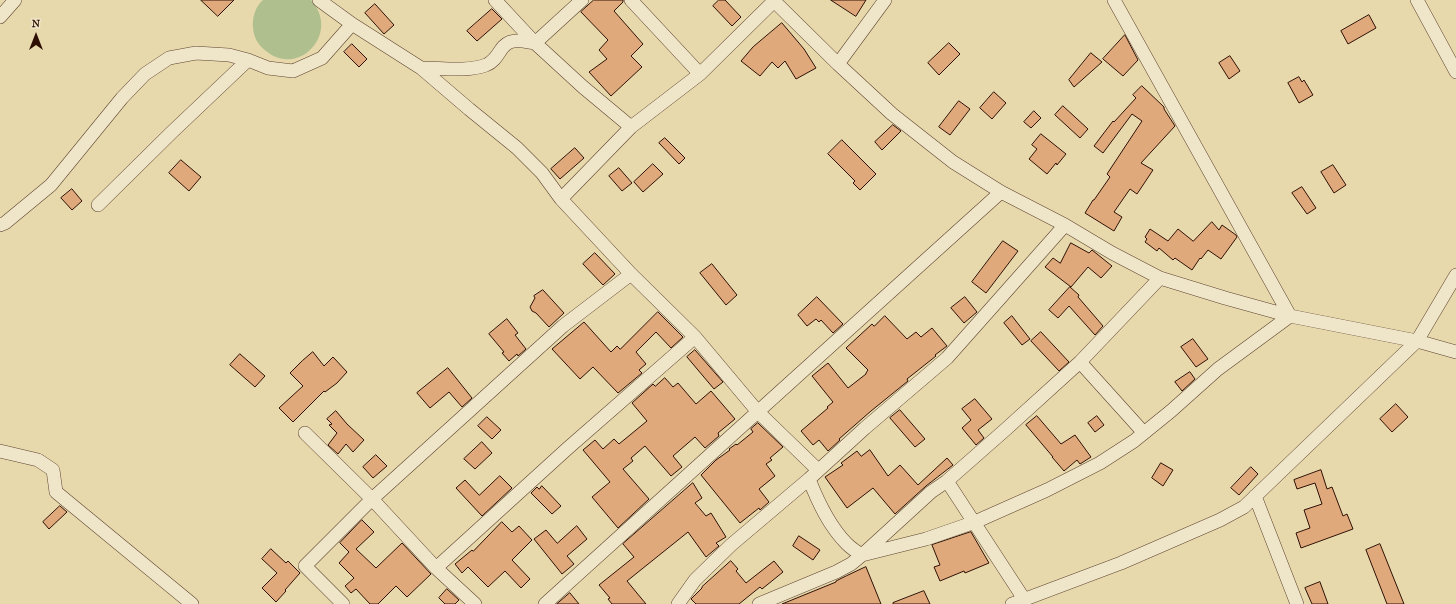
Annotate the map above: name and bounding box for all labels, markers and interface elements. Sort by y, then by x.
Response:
north arrow [16,16,56,56]
text: N [32,17,40,30]

